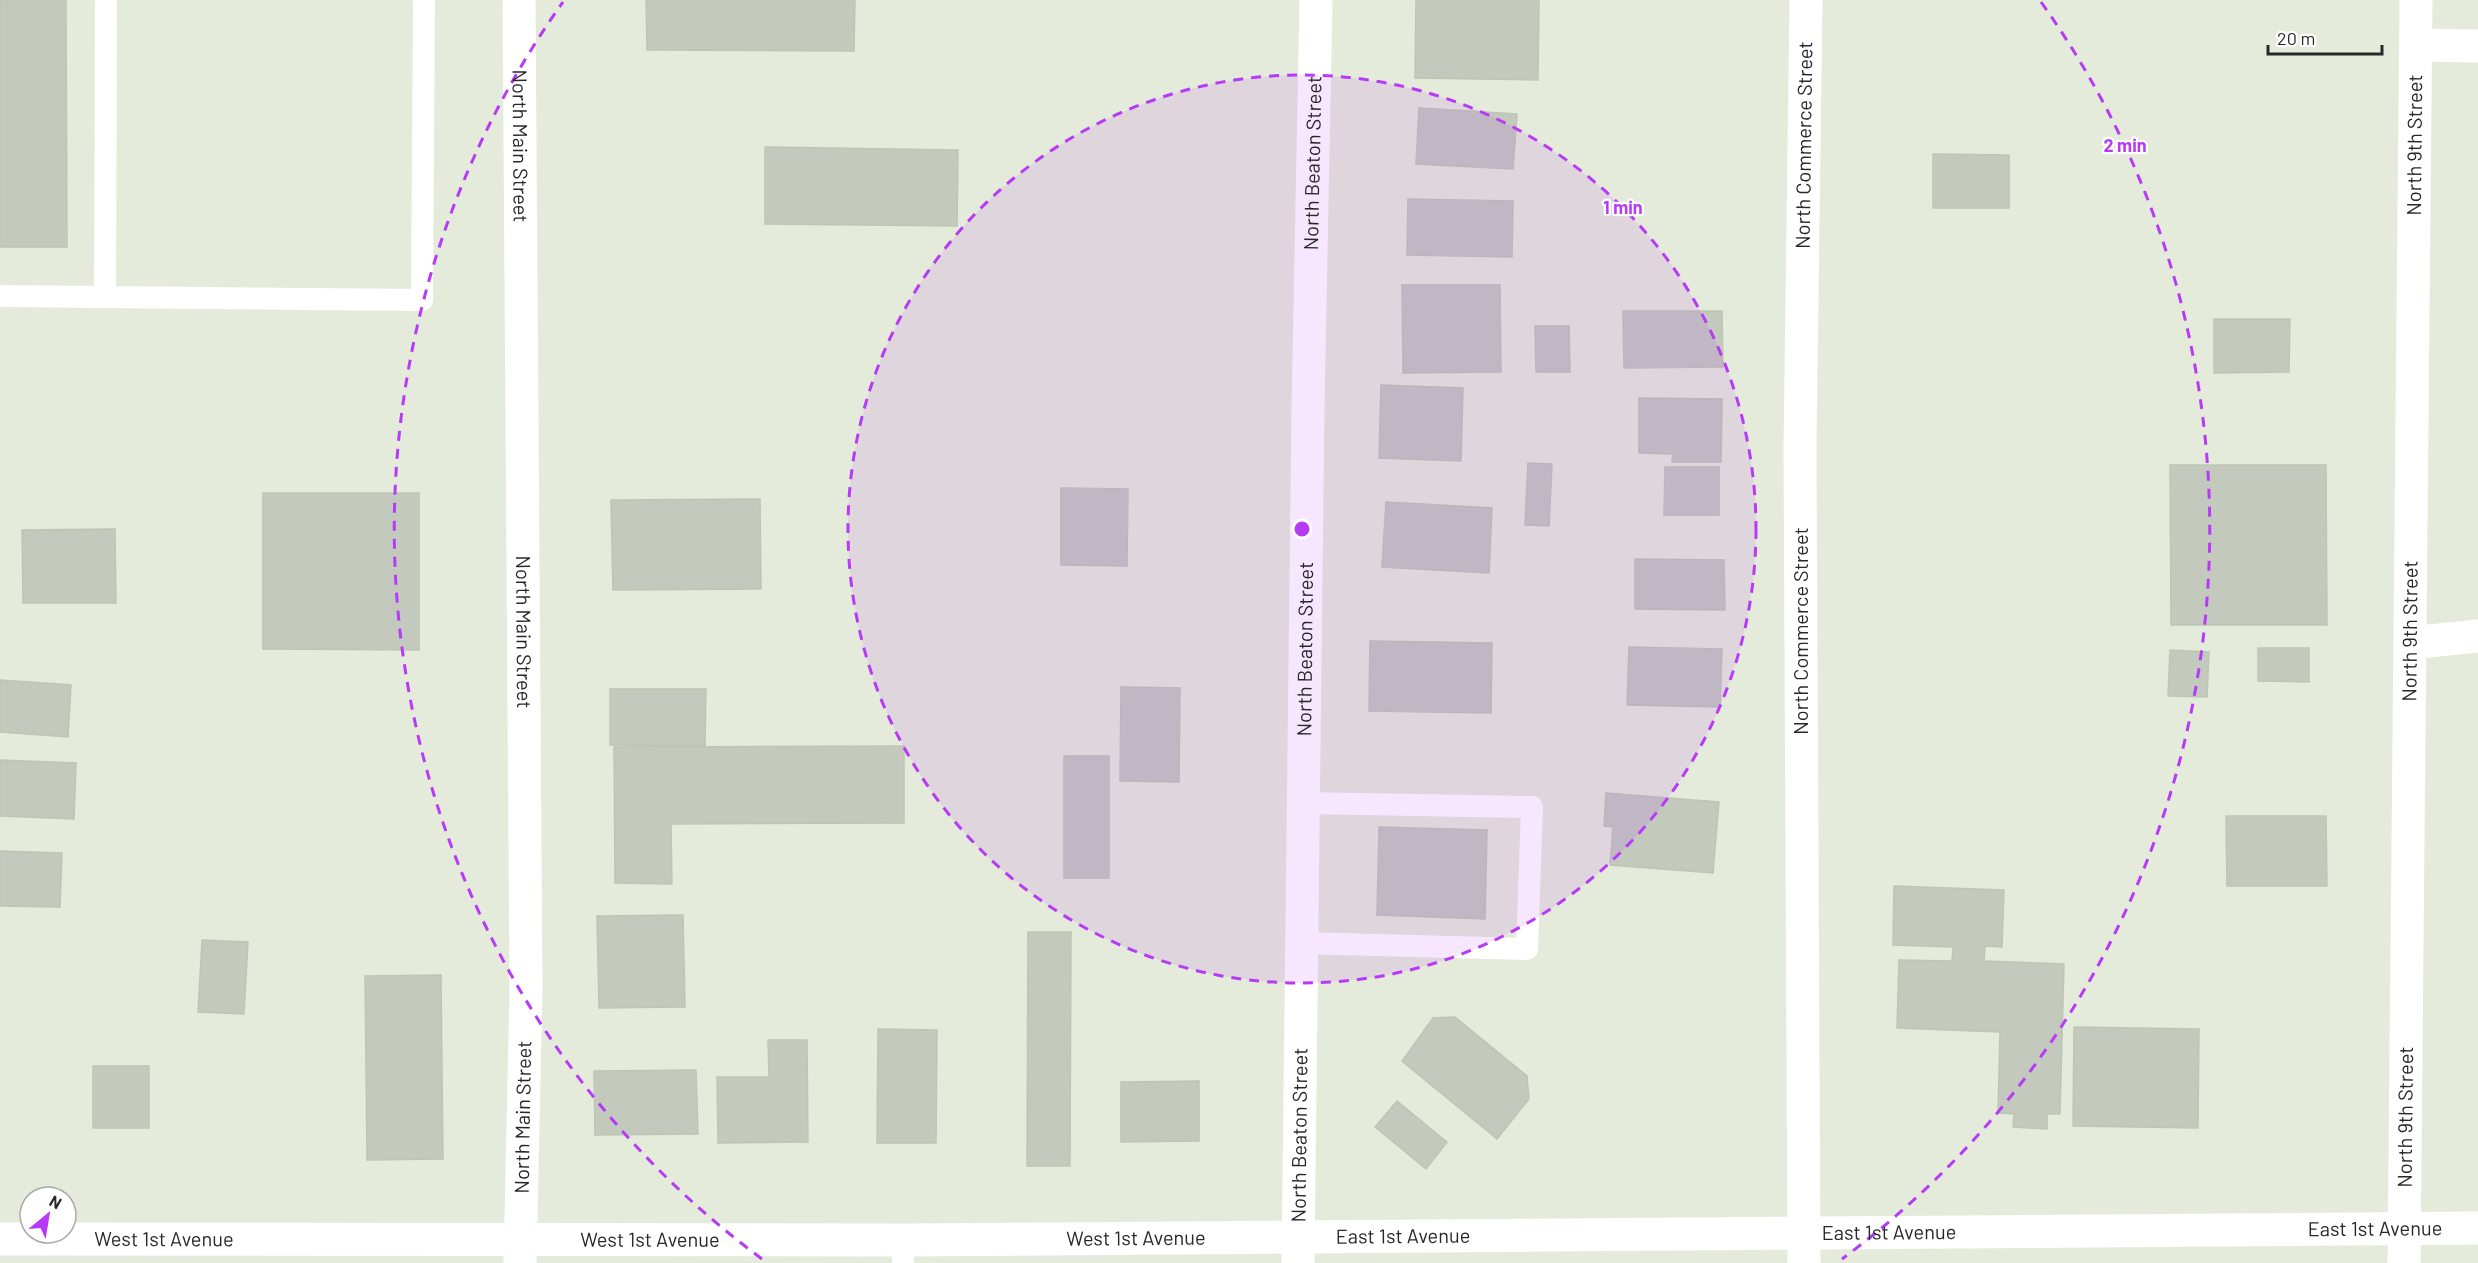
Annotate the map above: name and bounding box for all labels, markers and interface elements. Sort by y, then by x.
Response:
scale bar [2268,18,2382,56]
text: 20 m [2277,27,2315,49]
street label: North Commerce Street [1790,41,1816,249]
street label: North Main Street [508,69,534,223]
street label: North 9th Street [2401,74,2426,216]
street label: North Beaton Street [1298,76,1326,251]
text: 2 min [2103,134,2147,156]
text: 1 min [1603,196,1643,218]
centre of rings [1292,519,1312,539]
street label: North Commerce Street [1788,527,1812,735]
street label: North Main Street [512,555,537,709]
street label: North 9th Street [2396,560,2422,702]
street label: North Beaton Street [1291,562,1317,736]
street label: North Main Street [509,1040,535,1194]
street label: North 9th Street [2392,1046,2417,1188]
street label: North Beaton Street [1285,1048,1312,1222]
north arrow [18,1185,78,1245]
text: N [46,1191,65,1212]
street label: East 1st Avenue [2307,1215,2442,1240]
street label: East 1st Avenue [1822,1219,1956,1244]
street label: East 1st Avenue [1336,1223,1470,1248]
street label: West 1st Avenue [1066,1225,1206,1250]
street label: West 1st Avenue [94,1226,234,1250]
street label: West 1st Avenue [580,1227,720,1251]

